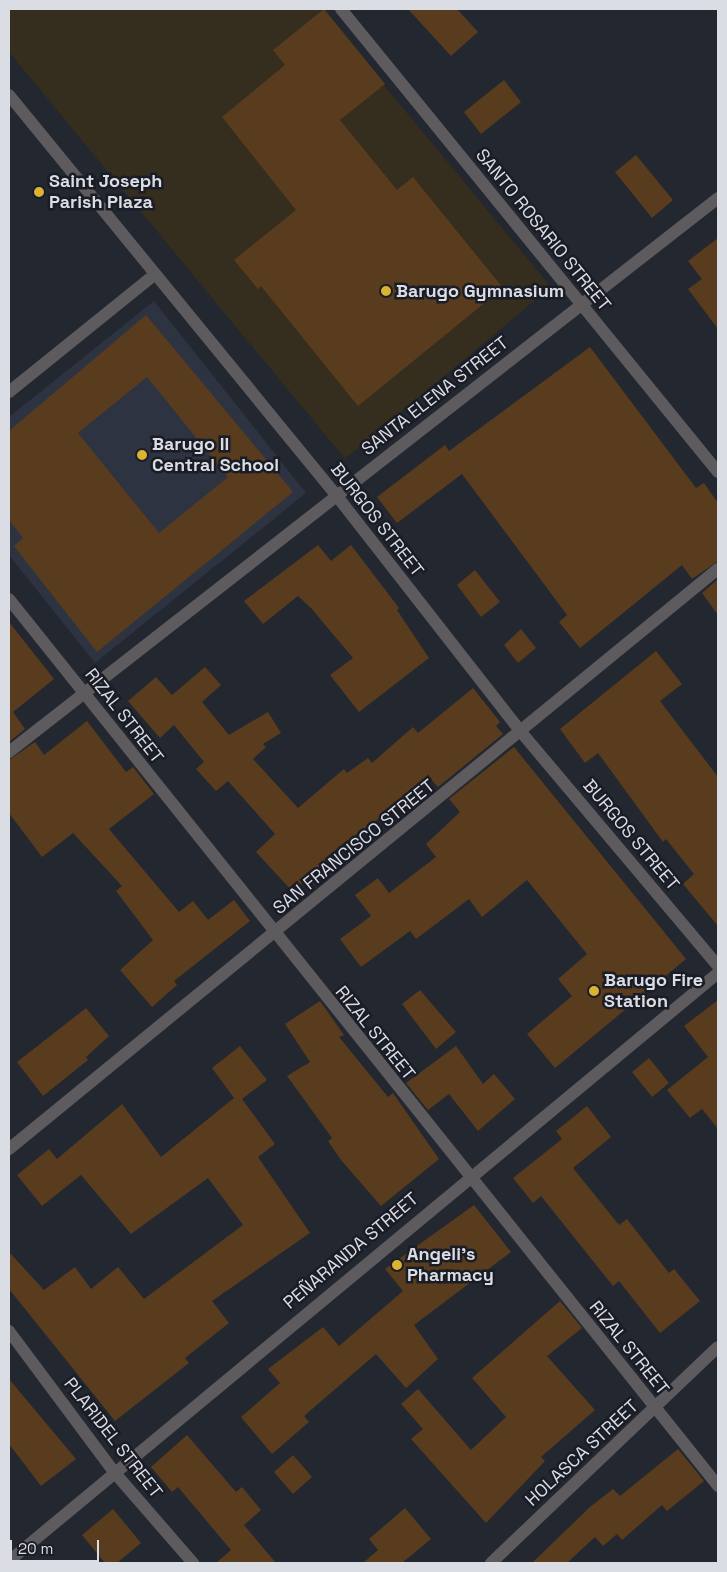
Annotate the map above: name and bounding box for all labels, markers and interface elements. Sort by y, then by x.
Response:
street label: SANTO ROSARIO STREET [471,145,615,315]
place label: Saint Joseph Parish Plaza [49,171,162,213]
marker: Saint Joseph Parish Plaza [33,186,45,198]
place label: Barugo Gymnasium [396,280,564,302]
marker: Barugo Gymnasium [380,285,392,297]
street label: SANTA ELENA STREET [357,332,513,460]
place label: Barugo II Central School [152,434,279,476]
marker: Barugo II Central School [136,449,148,461]
street label: BURGOS STREET [326,459,428,581]
street label: RIZAL STREET [80,664,168,768]
street label: SAN FRANCISCO STREET [269,775,439,919]
street label: BURGOS STREET [578,775,684,895]
place label: Barugo Fire Station [604,970,703,1012]
street label: RIZAL STREET [330,981,420,1085]
marker: Barugo Fire Station [588,985,600,997]
street label: PEÑARANDA STREET [279,1188,423,1314]
place label: Angeli's Pharmacy [407,1244,494,1286]
marker: Angeli's Pharmacy [391,1259,403,1271]
street label: RIZAL STREET [584,1296,674,1400]
street label: PLARIDEL STREET [59,1373,167,1503]
street label: HOLASCA STREET [521,1395,643,1511]
scale bar [12,1530,101,1562]
text: 20 m [18,1539,53,1558]

